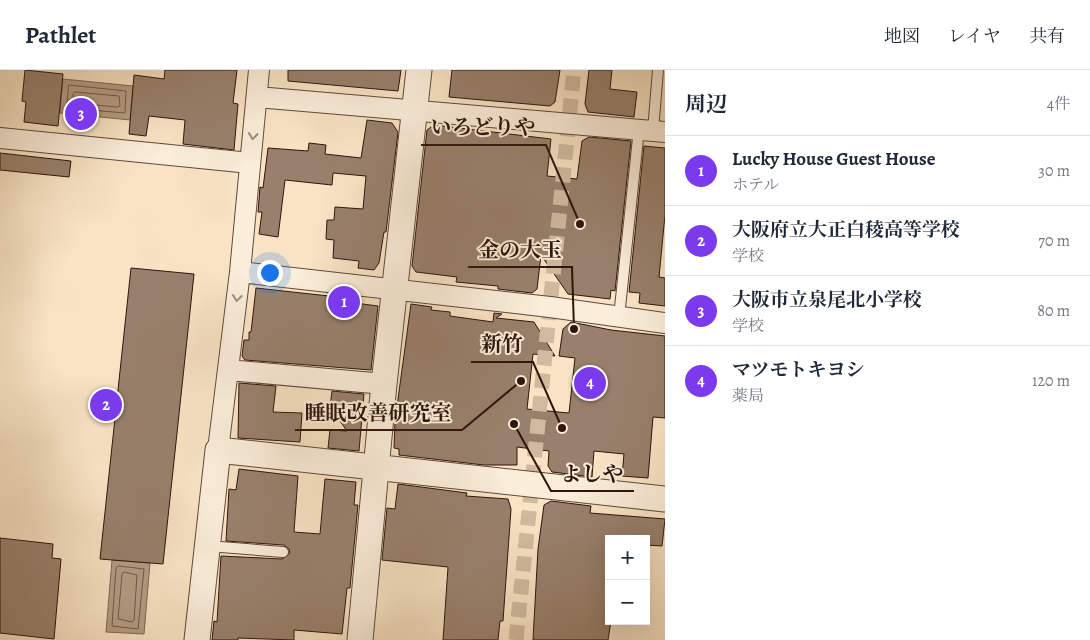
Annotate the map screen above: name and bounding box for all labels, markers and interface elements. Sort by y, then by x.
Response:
text: Pathlet [25,19,96,51]
text: 地図 [884,24,920,48]
text: レイヤ [948,24,1001,48]
text: 共有 [1029,24,1065,48]
text: 周辺 [685,90,727,118]
text: 4件 [1047,93,1070,115]
pin: 3 [65,95,97,133]
callout: いろどりや [421,109,546,145]
text: いろどりや [431,113,536,141]
one-way arrow [248,132,259,140]
text: Lucky House Guest House [732,146,936,172]
text: 1 [698,160,704,182]
text: 30 m [1038,160,1070,182]
text: ホテル [732,174,779,196]
text: 大阪府立大正白稜高等学校 [732,217,960,243]
text: 2 [697,230,705,252]
text: 70 m [1038,230,1070,252]
callout: 金の大玉 [468,231,572,267]
text: 金の大玉 [478,236,562,264]
text: 学校 [732,245,764,267]
your location [257,260,283,286]
pin: 1 [328,283,360,321]
text: 大阪市立泉尾北小学校 [732,287,922,313]
one-way arrow [232,294,243,302]
text: 3 [698,300,704,322]
text: 80 m [1037,300,1070,322]
text: 学校 [732,315,764,337]
callout: 新竹 [471,326,533,362]
text: 新竹 [481,330,523,358]
text: マツモトキヨシ [732,357,864,383]
pin: 4 [574,364,606,402]
text: 4 [697,370,705,392]
text: 120 m [1032,370,1070,392]
text: 薬局 [732,385,764,407]
pin: 2 [90,386,122,424]
callout: 睡眠改善研究室 [295,394,462,430]
text: 睡眠改善研究室 [305,399,452,427]
callout: よしや [551,455,634,491]
text: よしや [561,460,624,488]
map controls [605,535,650,625]
button: + [605,535,650,580]
button: − [605,580,650,625]

